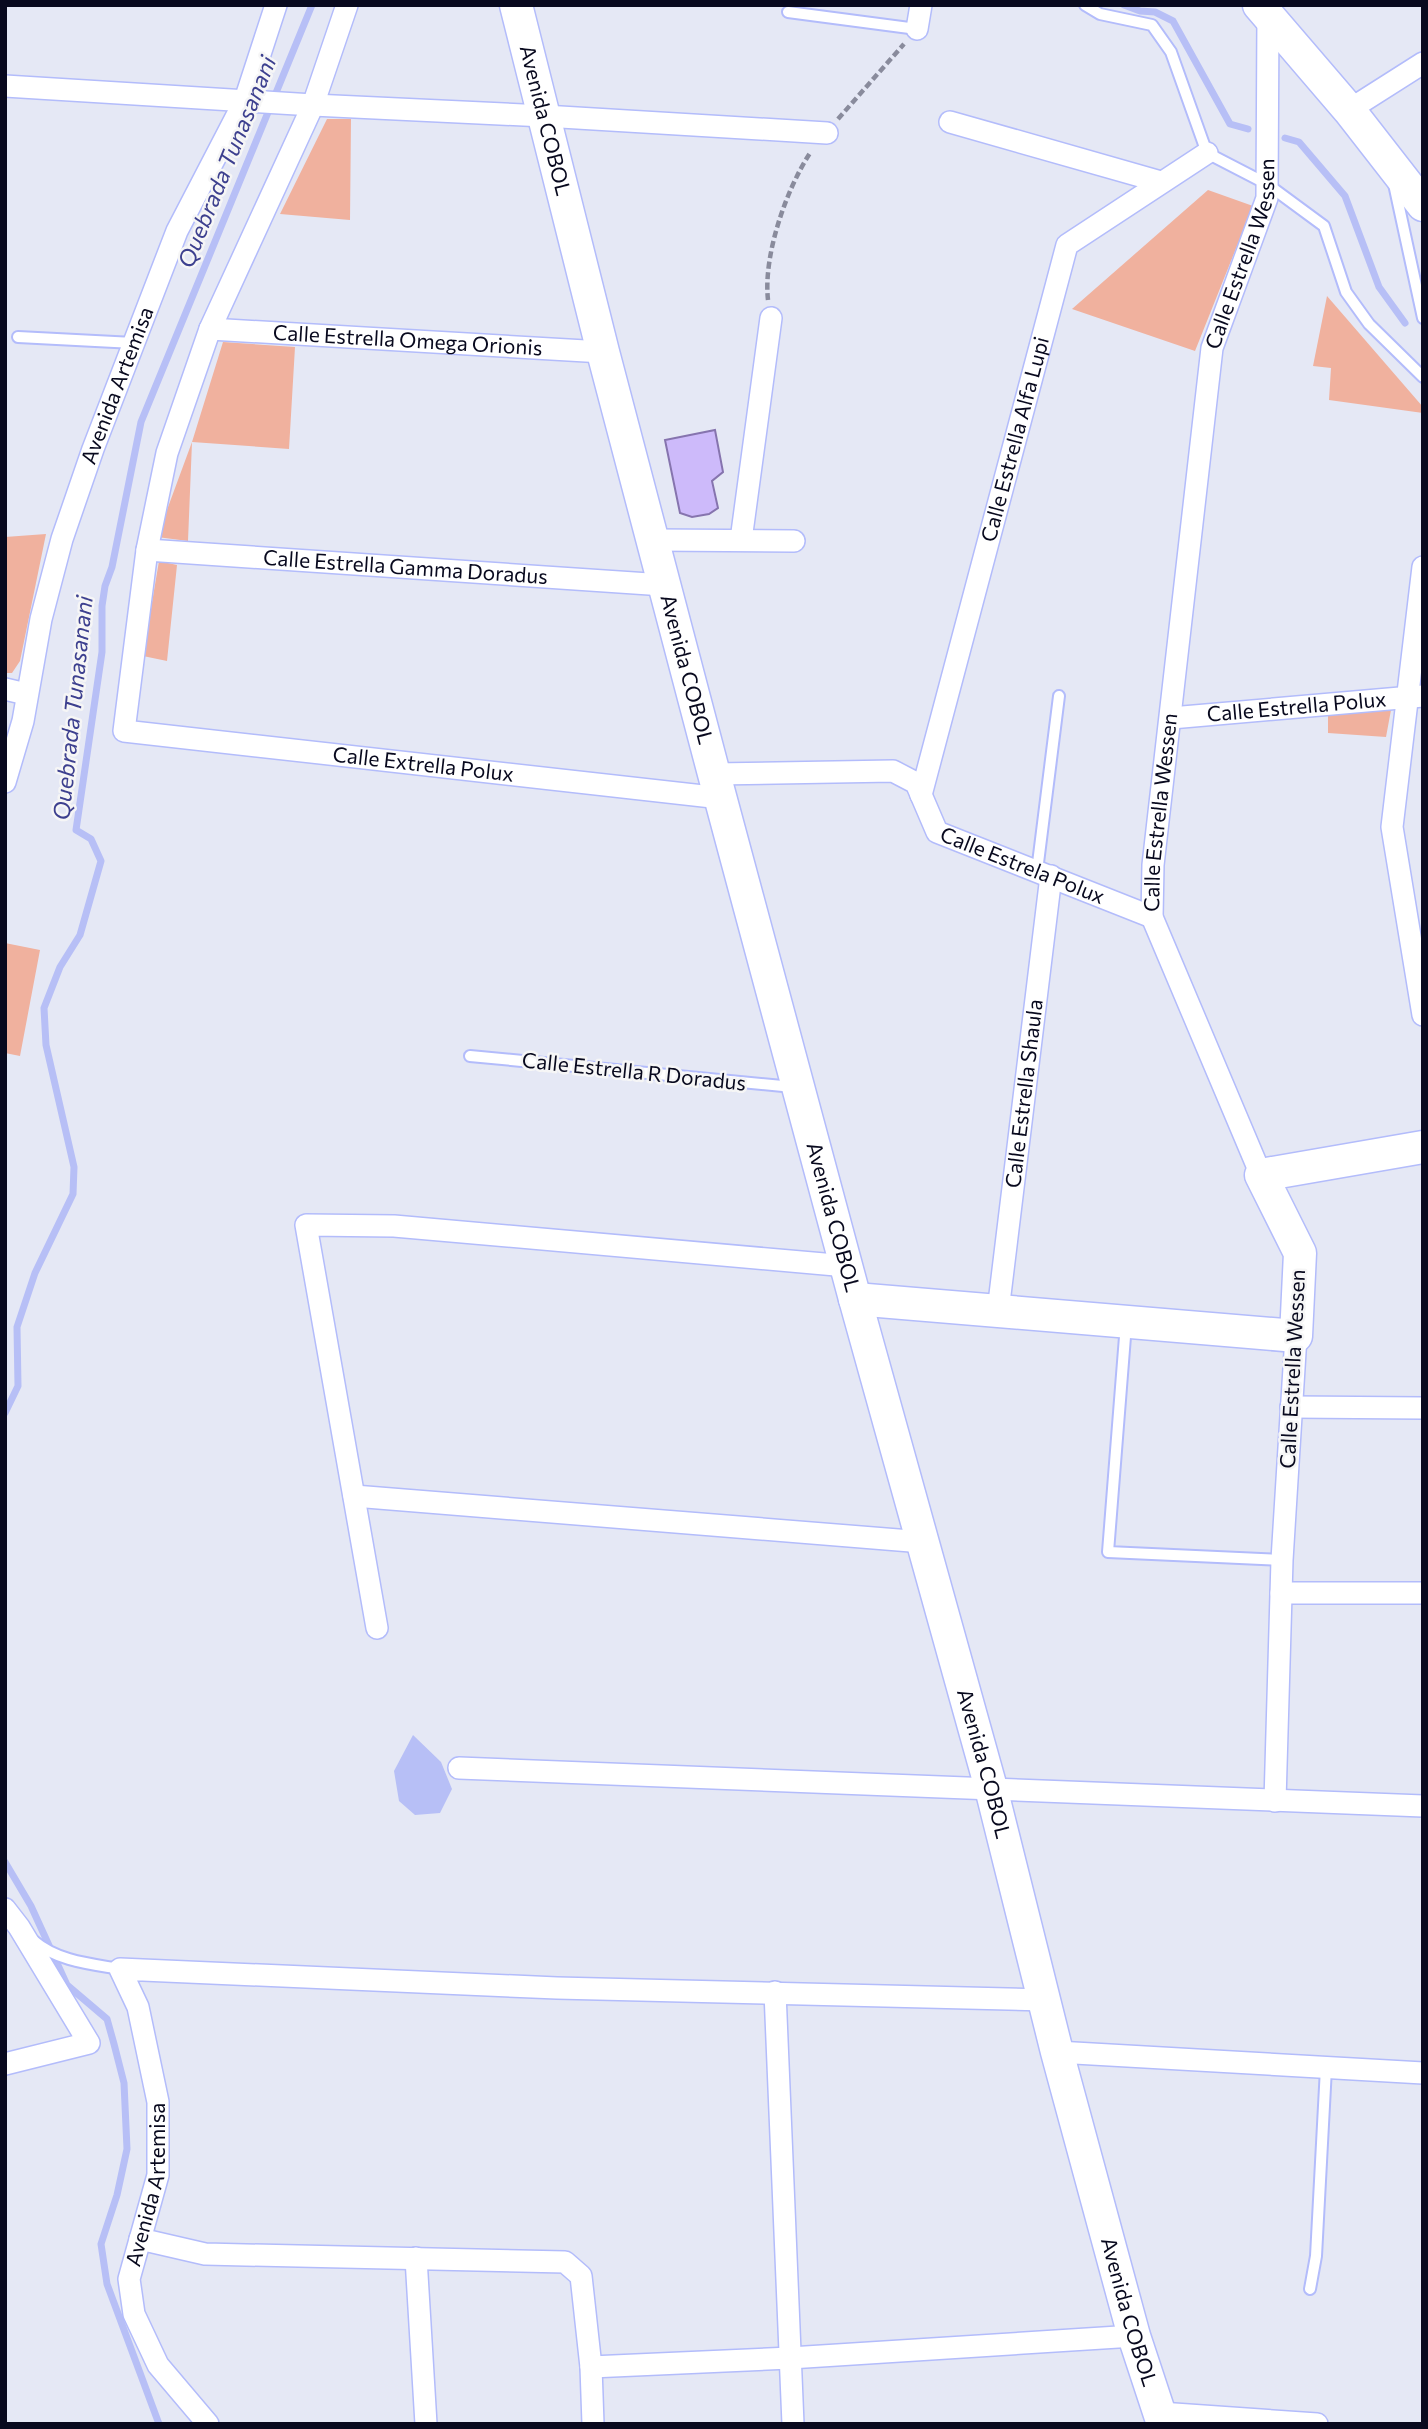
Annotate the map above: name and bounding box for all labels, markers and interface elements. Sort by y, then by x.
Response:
street label: Avenida COBOL [516,42,577,198]
water label: Quebrada Tunasanani [171,51,282,272]
street label: Calle Estrella Wessen [1199,158,1278,352]
street label: Avenida Artemisa [75,303,158,467]
street label: Calle Estrella Omega Orionis [272,319,543,359]
street label: Calle Estrella Alfa Lupi [975,334,1053,544]
street label: Calle Estrella Gamma Doradus [262,544,549,588]
street label: Avenida COBOL [656,591,720,747]
water label: Quebrada Tunasanani [46,593,98,822]
street label: Calle Estrella Polux [1206,685,1387,726]
street label: Calle Estrella Wessen [1138,712,1181,912]
street label: Calle Extrella Polux [332,741,515,786]
street label: Calle Estrela Polux [937,821,1109,908]
street label: Calle Estrella Shaula [999,998,1047,1189]
street label: Calle Estrella R Doradus [521,1046,747,1095]
street label: Avenida COBOL [802,1139,867,1294]
street label: Calle Estrella Wessen [1274,1269,1309,1469]
street label: Avenida COBOL [953,1686,1017,1841]
street label: Avenida Artemisa [119,2103,169,2269]
street label: Avenida COBOL [1097,2234,1164,2389]

